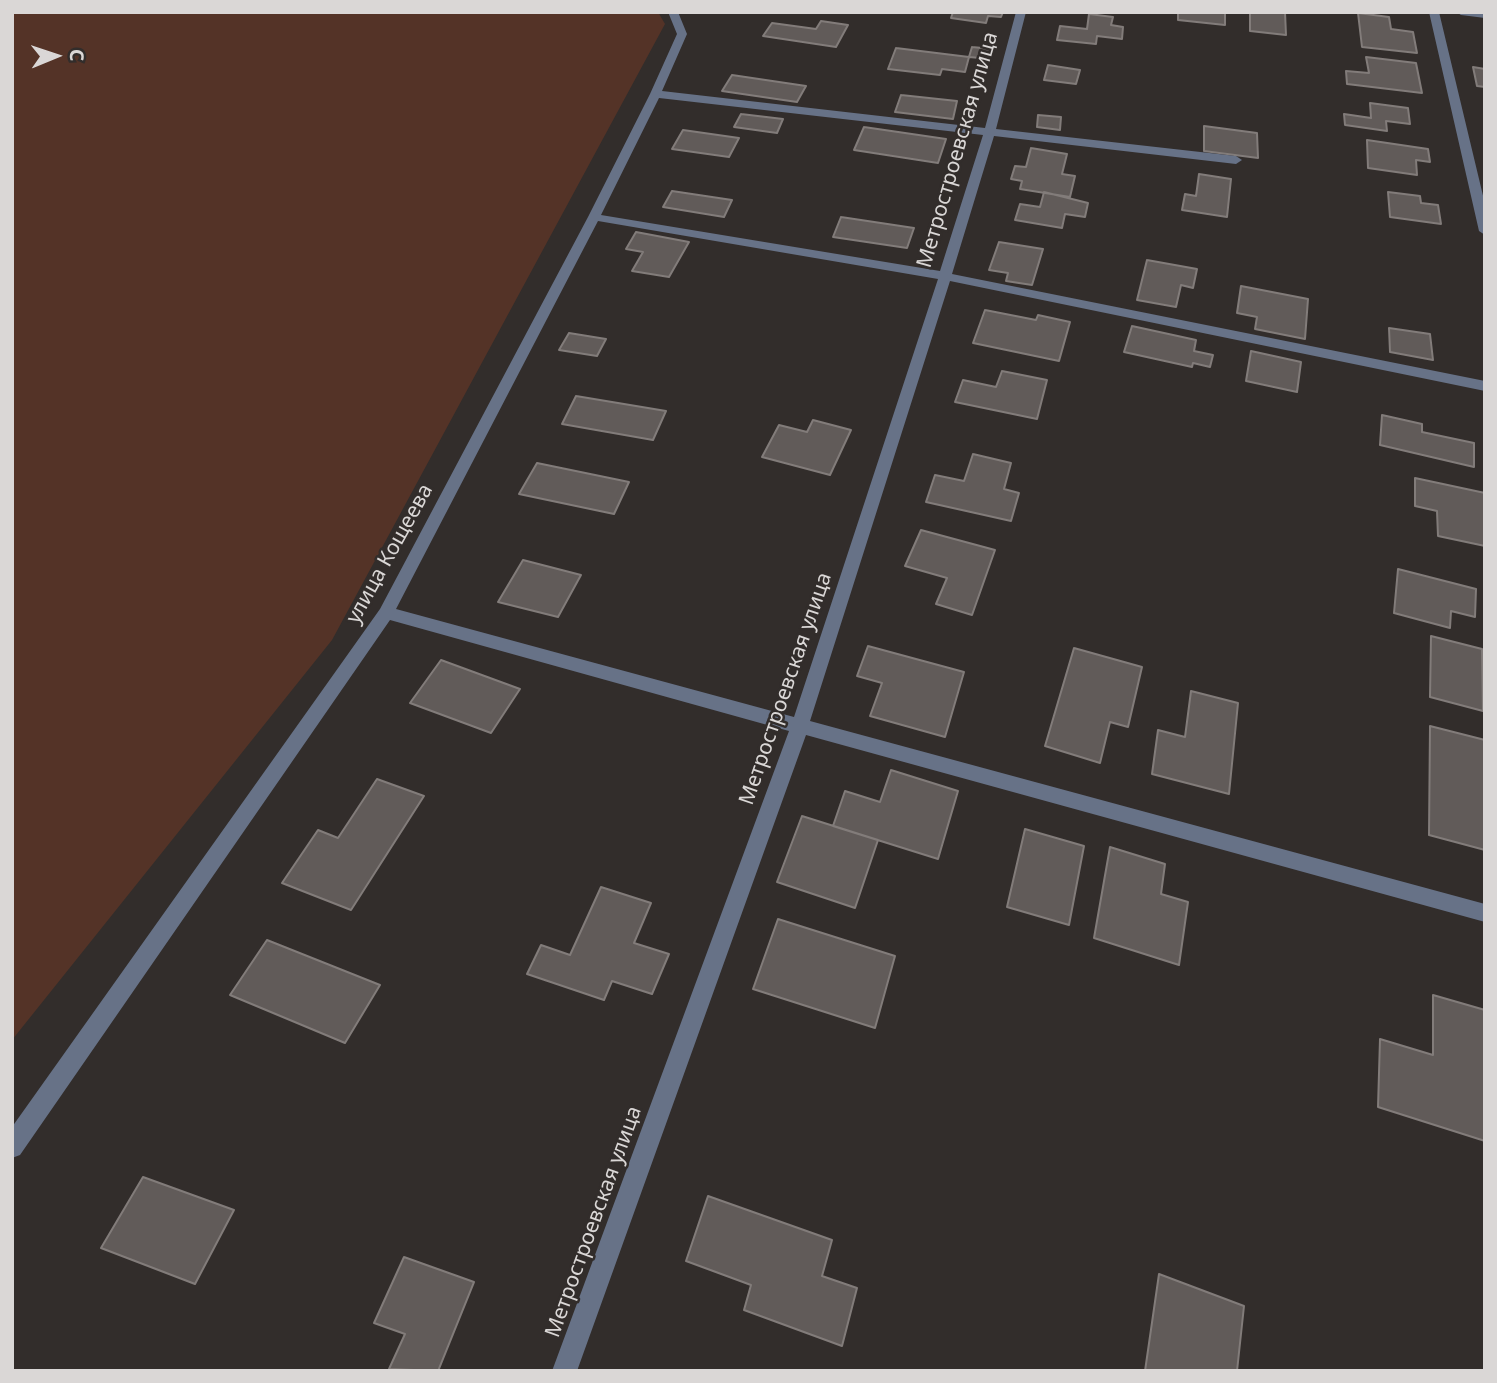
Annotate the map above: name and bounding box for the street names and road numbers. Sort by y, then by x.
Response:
street label: Метростроевская улица [912,29,1004,271]
street label: улица Кощеева [341,480,439,628]
street label: Метростроевская улица [734,570,838,808]
street label: Метростроевская улица [540,1103,648,1341]

